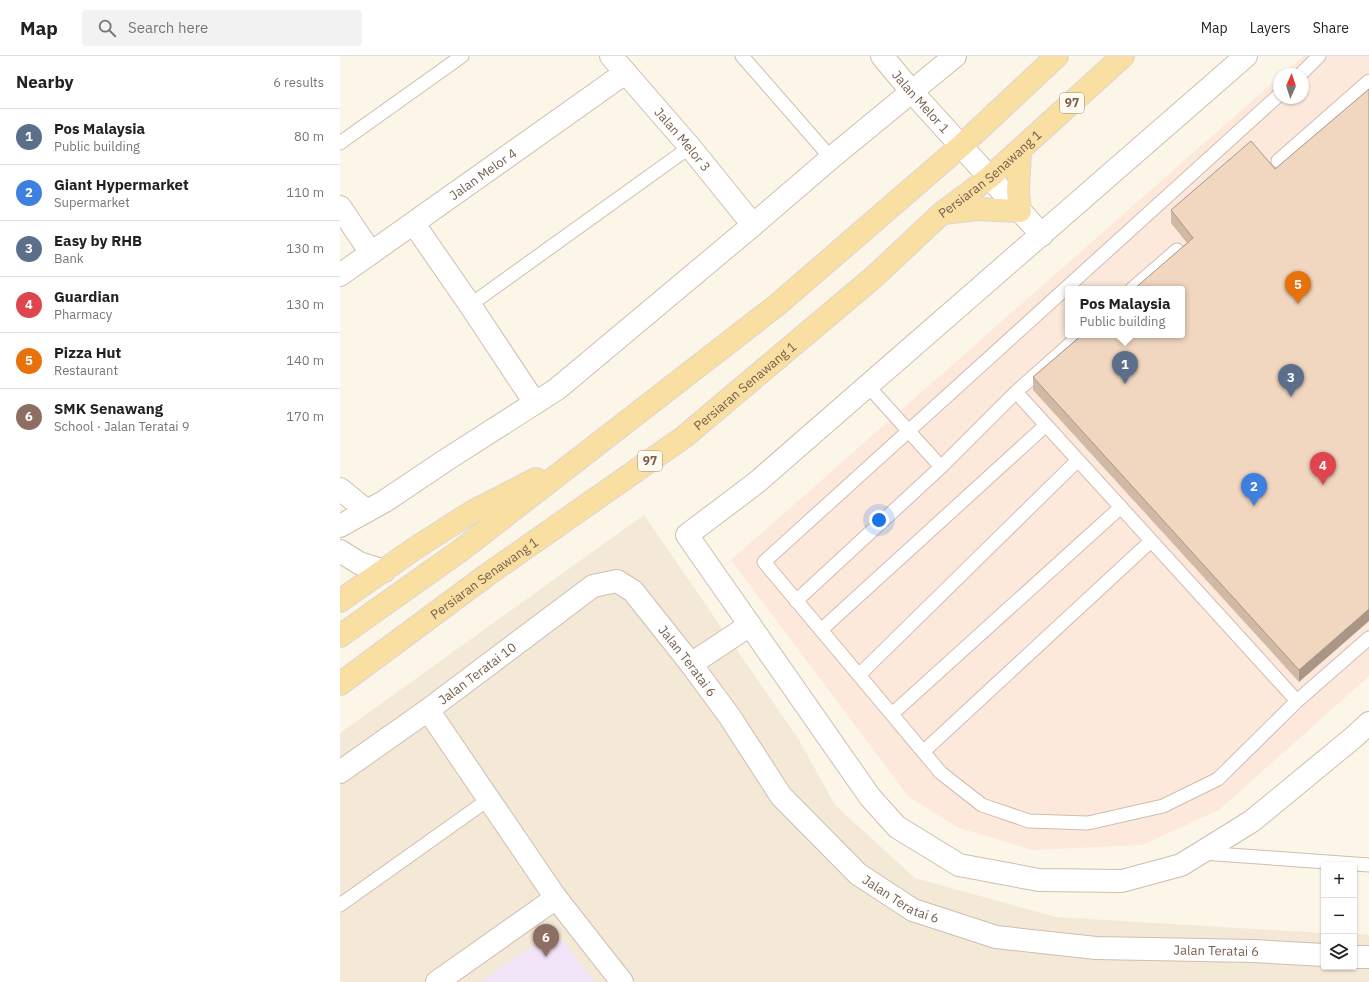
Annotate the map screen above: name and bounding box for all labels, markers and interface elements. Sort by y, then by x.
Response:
search box [82,10,362,46]
text: Map [20,16,58,40]
icon: search [96,17,118,39]
text: Search here [128,18,208,37]
text: Map [1201,19,1228,37]
text: Layers [1250,19,1291,37]
text: Share [1313,19,1349,37]
street label: Jalan Melor 1 [888,67,953,137]
north arrow [1273,68,1309,104]
text: Nearby [16,71,74,93]
text: 6 results [273,74,324,91]
road number: 97 [1060,93,1084,113]
street label: Jalan Melor 3 [650,104,714,175]
text: Pos Malaysia [54,119,145,138]
street label: Persiaran Senawang 1 [935,126,1045,222]
text: 1 [25,128,33,145]
text: 80 m [294,128,324,145]
text: Public building [54,138,140,155]
street label: Jalan Melor 4 [446,144,520,204]
text: Giant Hypermarket [54,175,189,194]
text: 2 [25,184,33,201]
text: 110 m [286,184,324,201]
text: Supermarket [54,194,130,211]
text: Easy by RHB [54,231,142,250]
text: 3 [25,240,33,257]
text: 130 m [286,240,324,257]
text: Bank [54,250,84,267]
pin: 5 [1285,271,1311,304]
popup [1065,286,1185,338]
text: Guardian [54,287,119,306]
text: Pos Malaysia [1079,294,1171,313]
text: 4 [25,296,33,313]
text: 130 m [286,296,324,313]
text: Pharmacy [54,306,112,323]
text: Public building [1079,313,1165,330]
street label: Persiaran Senawang 1 [690,338,800,434]
text: Pizza Hut [54,343,121,362]
pin: 1 [1112,351,1138,384]
text: 5 [25,352,33,369]
text: 140 m [286,352,324,369]
text: Restaurant [54,362,118,379]
pin: 3 [1278,364,1304,397]
text: SMK Senawang [54,399,163,418]
text: 6 [25,408,33,425]
text: 170 m [286,408,324,425]
text: School · Jalan Teratai 9 [54,418,189,435]
road number: 97 [638,451,662,471]
pin: 4 [1310,452,1336,485]
pin: 2 [1241,473,1267,506]
your location [869,510,889,530]
street label: Persiaran Senawang 1 [427,534,542,623]
street label: Jalan Teratai 6 [654,622,720,700]
street label: Jalan Teratai 10 [435,639,520,708]
map controls [1321,862,1357,970]
button: + [1321,862,1357,898]
street label: Jalan Teratai 6 [859,871,941,927]
button: − [1321,898,1357,934]
pin: 6 [533,924,559,957]
button: layers [1321,934,1357,970]
street label: Jalan Teratai 6 [1173,941,1260,960]

